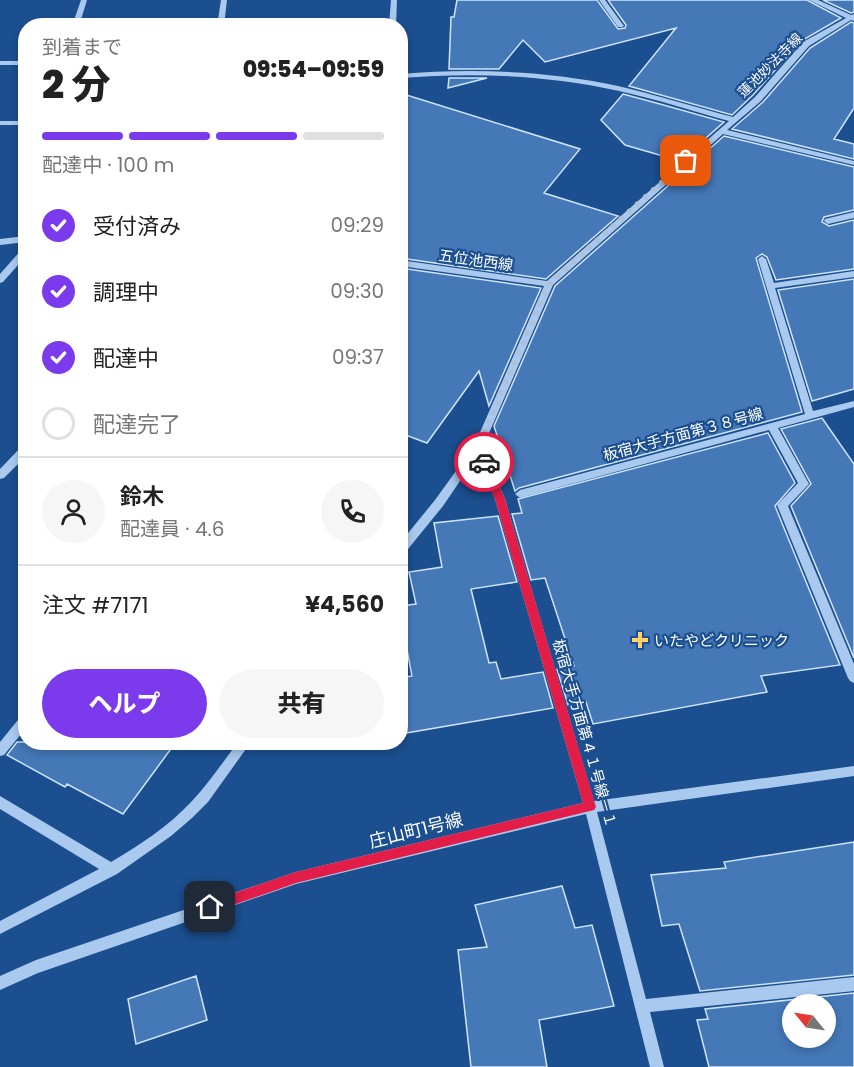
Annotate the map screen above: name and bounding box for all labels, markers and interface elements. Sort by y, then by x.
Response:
street label: 蓮池妙法寺線 [733,28,807,102]
text: 到着まで [42,33,122,61]
text: 09:54–09:59 [243,54,384,85]
text: 2 分 [42,57,111,112]
pin [660,135,711,186]
icon: bag [669,144,702,177]
text: 配達中 · 100 m [42,151,174,179]
icon: check [42,209,75,242]
text: 受付済み [93,211,181,242]
text: 09:29 [330,211,384,239]
street label: 五位池西線 [437,244,515,276]
icon: check [42,275,75,308]
text: 調理中 [93,277,159,308]
text: 09:30 [330,277,384,305]
icon: check [42,341,75,374]
text: 配達中 [93,343,159,374]
text: 09:37 [332,343,384,371]
street label: 板宿大手方面第３８号線 [601,403,765,465]
text: 配達完了 [93,409,181,440]
courier [454,432,514,492]
icon: car [468,446,501,479]
button: person [42,480,105,543]
button: phone [321,480,384,543]
text: 鈴木 [120,481,164,512]
text: 配達員 · 4.6 [120,515,224,543]
text: ¥4,560 [305,589,384,620]
text: 注文 #7171 [42,590,148,621]
place label: いたやどクリニック [654,630,789,651]
marker: いたやどクリニック [631,631,649,649]
street label: 板宿大手方面第４１号線－１ [548,636,622,830]
button: ヘルプ [42,669,207,738]
button: 共有 [219,669,384,738]
street label: 庄山町1号線 [367,806,465,854]
pin [184,881,235,932]
icon: home [193,890,226,923]
north arrow [782,994,836,1048]
map controls [782,994,836,1048]

